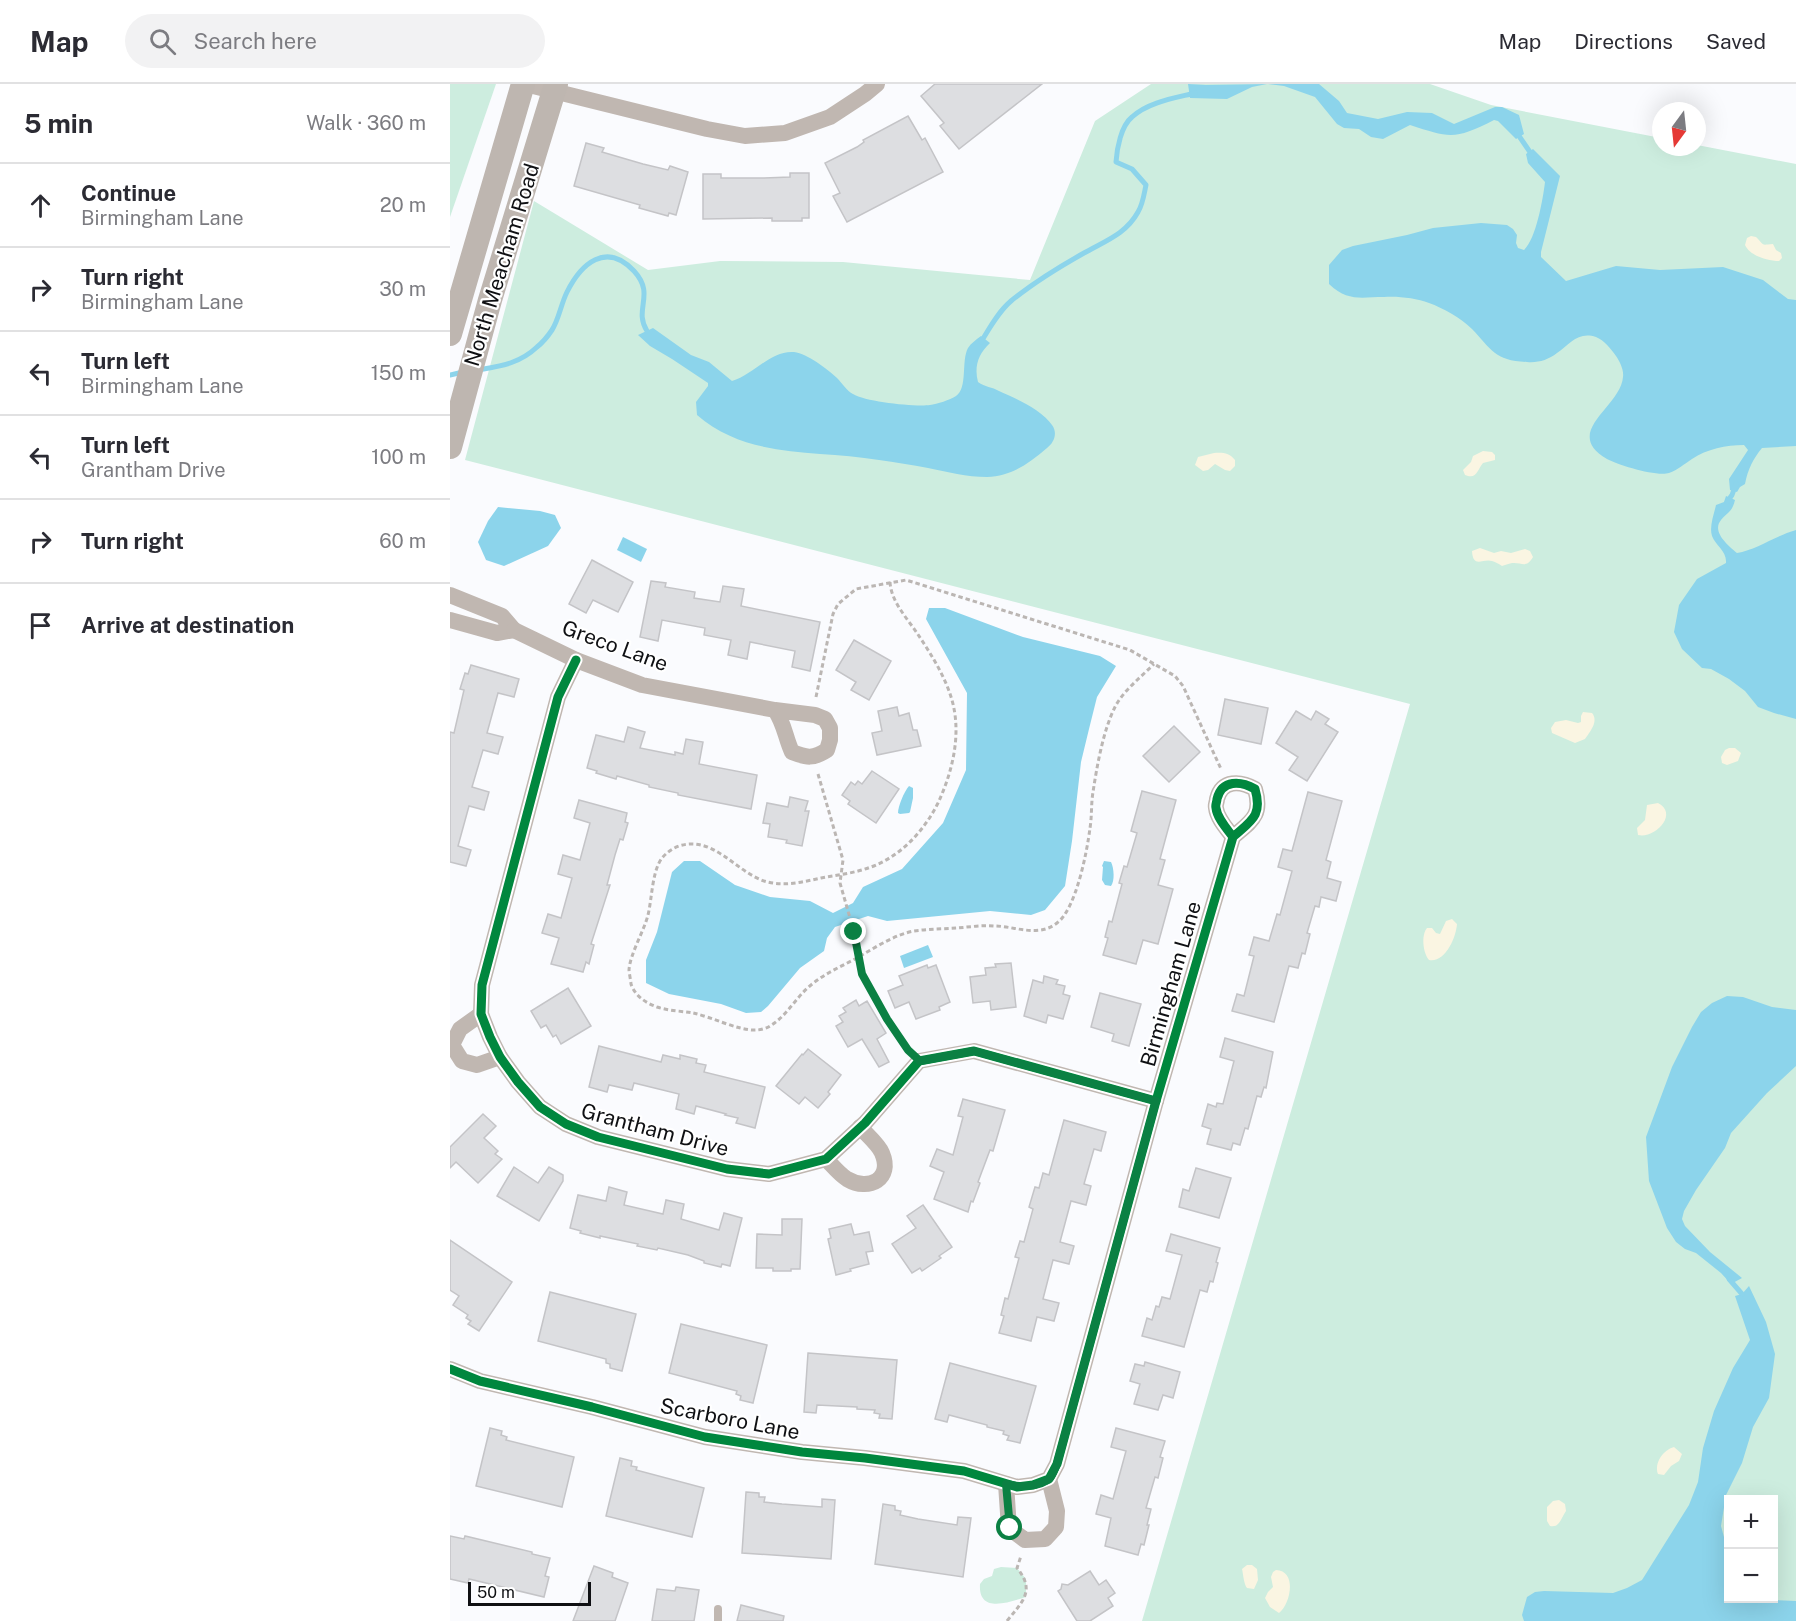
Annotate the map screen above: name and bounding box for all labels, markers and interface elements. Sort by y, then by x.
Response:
search box [125,14,545,68]
text: Map [30,25,89,58]
icon: search [146,25,179,58]
text: Search here [194,28,317,54]
text: Map [1499,29,1541,54]
text: Directions [1574,29,1673,54]
text: Saved [1706,29,1766,54]
north arrow [1652,102,1706,156]
text: 5 min [24,108,93,139]
text: Walk · 360 m [306,111,426,135]
street label: North Meacham Road [459,160,544,369]
text: Continue [81,180,176,206]
icon: ahead [24,189,57,222]
text: 20 m [380,193,426,217]
text: Birmingham Lane [81,206,244,230]
text: Turn right [81,264,184,290]
icon: right [24,273,57,306]
text: 30 m [379,277,426,301]
text: Birmingham Lane [81,290,244,314]
text: Turn left [81,348,170,374]
icon: left [24,357,57,390]
text: 150 m [371,361,426,385]
text: Birmingham Lane [81,374,244,398]
text: Turn left [81,432,170,458]
icon: left [24,441,57,474]
text: 100 m [371,445,426,469]
text: Grantham Drive [81,458,226,482]
icon: right [24,525,57,558]
text: Turn right [81,528,184,554]
text: 60 m [379,529,426,553]
icon: arrive [24,609,57,642]
text: Arrive at destination [81,612,294,638]
street label: Greco Lane [559,615,672,676]
street label: Birmingham Lane [1135,898,1206,1069]
route end [840,918,866,944]
street label: Grantham Drive [579,1098,732,1161]
street label: Scarboro Lane [658,1393,802,1444]
map controls [1724,1495,1778,1603]
button: + [1724,1495,1778,1549]
route start [996,1514,1022,1540]
button: − [1724,1549,1778,1603]
scale bar [468,1579,591,1606]
text: 50 m [477,1583,515,1602]

